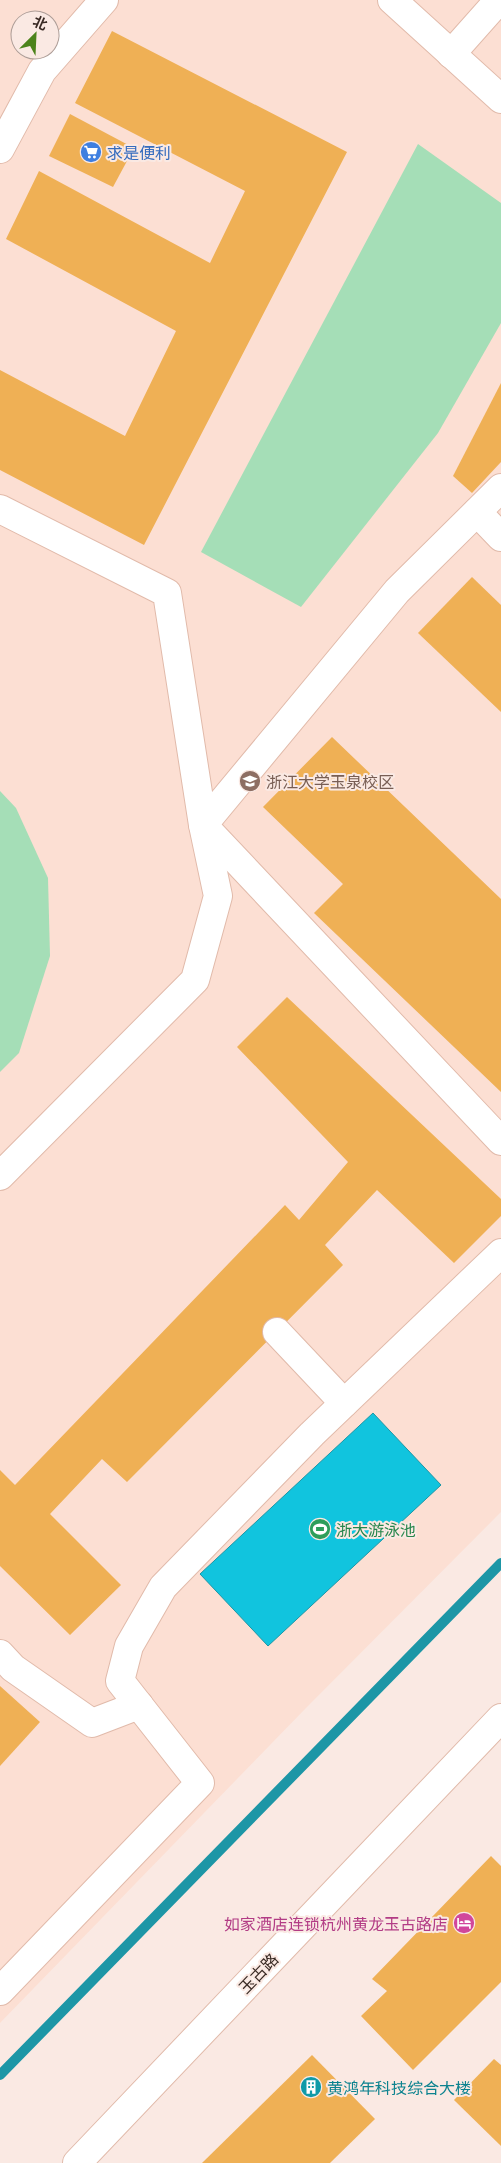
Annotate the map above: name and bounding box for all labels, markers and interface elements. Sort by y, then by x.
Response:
north arrow [10,10,60,60]
text: 北 [31,12,50,33]
supermarket icon: 求是便利 [79,140,103,164]
place label: 求是便利 [107,143,171,162]
school or university icon: 浙江大学玉泉校区 [238,769,262,793]
place label: 浙江大学玉泉校区 [266,772,394,791]
sports icon: 浙大游泳池 [308,1517,332,1541]
place label: 浙大游泳池 [336,1520,416,1539]
hotel icon: 如家酒店连锁杭州黄龙玉古路店 [452,1911,476,1935]
place label: 如家酒店连锁杭州黄龙玉古路店 [224,1914,448,1933]
street label: 玉古路 [234,1949,282,1997]
building icon: 黄鸿年科技综合大楼 [299,2075,323,2099]
place label: 黄鸿年科技综合大楼 [327,2078,471,2097]

